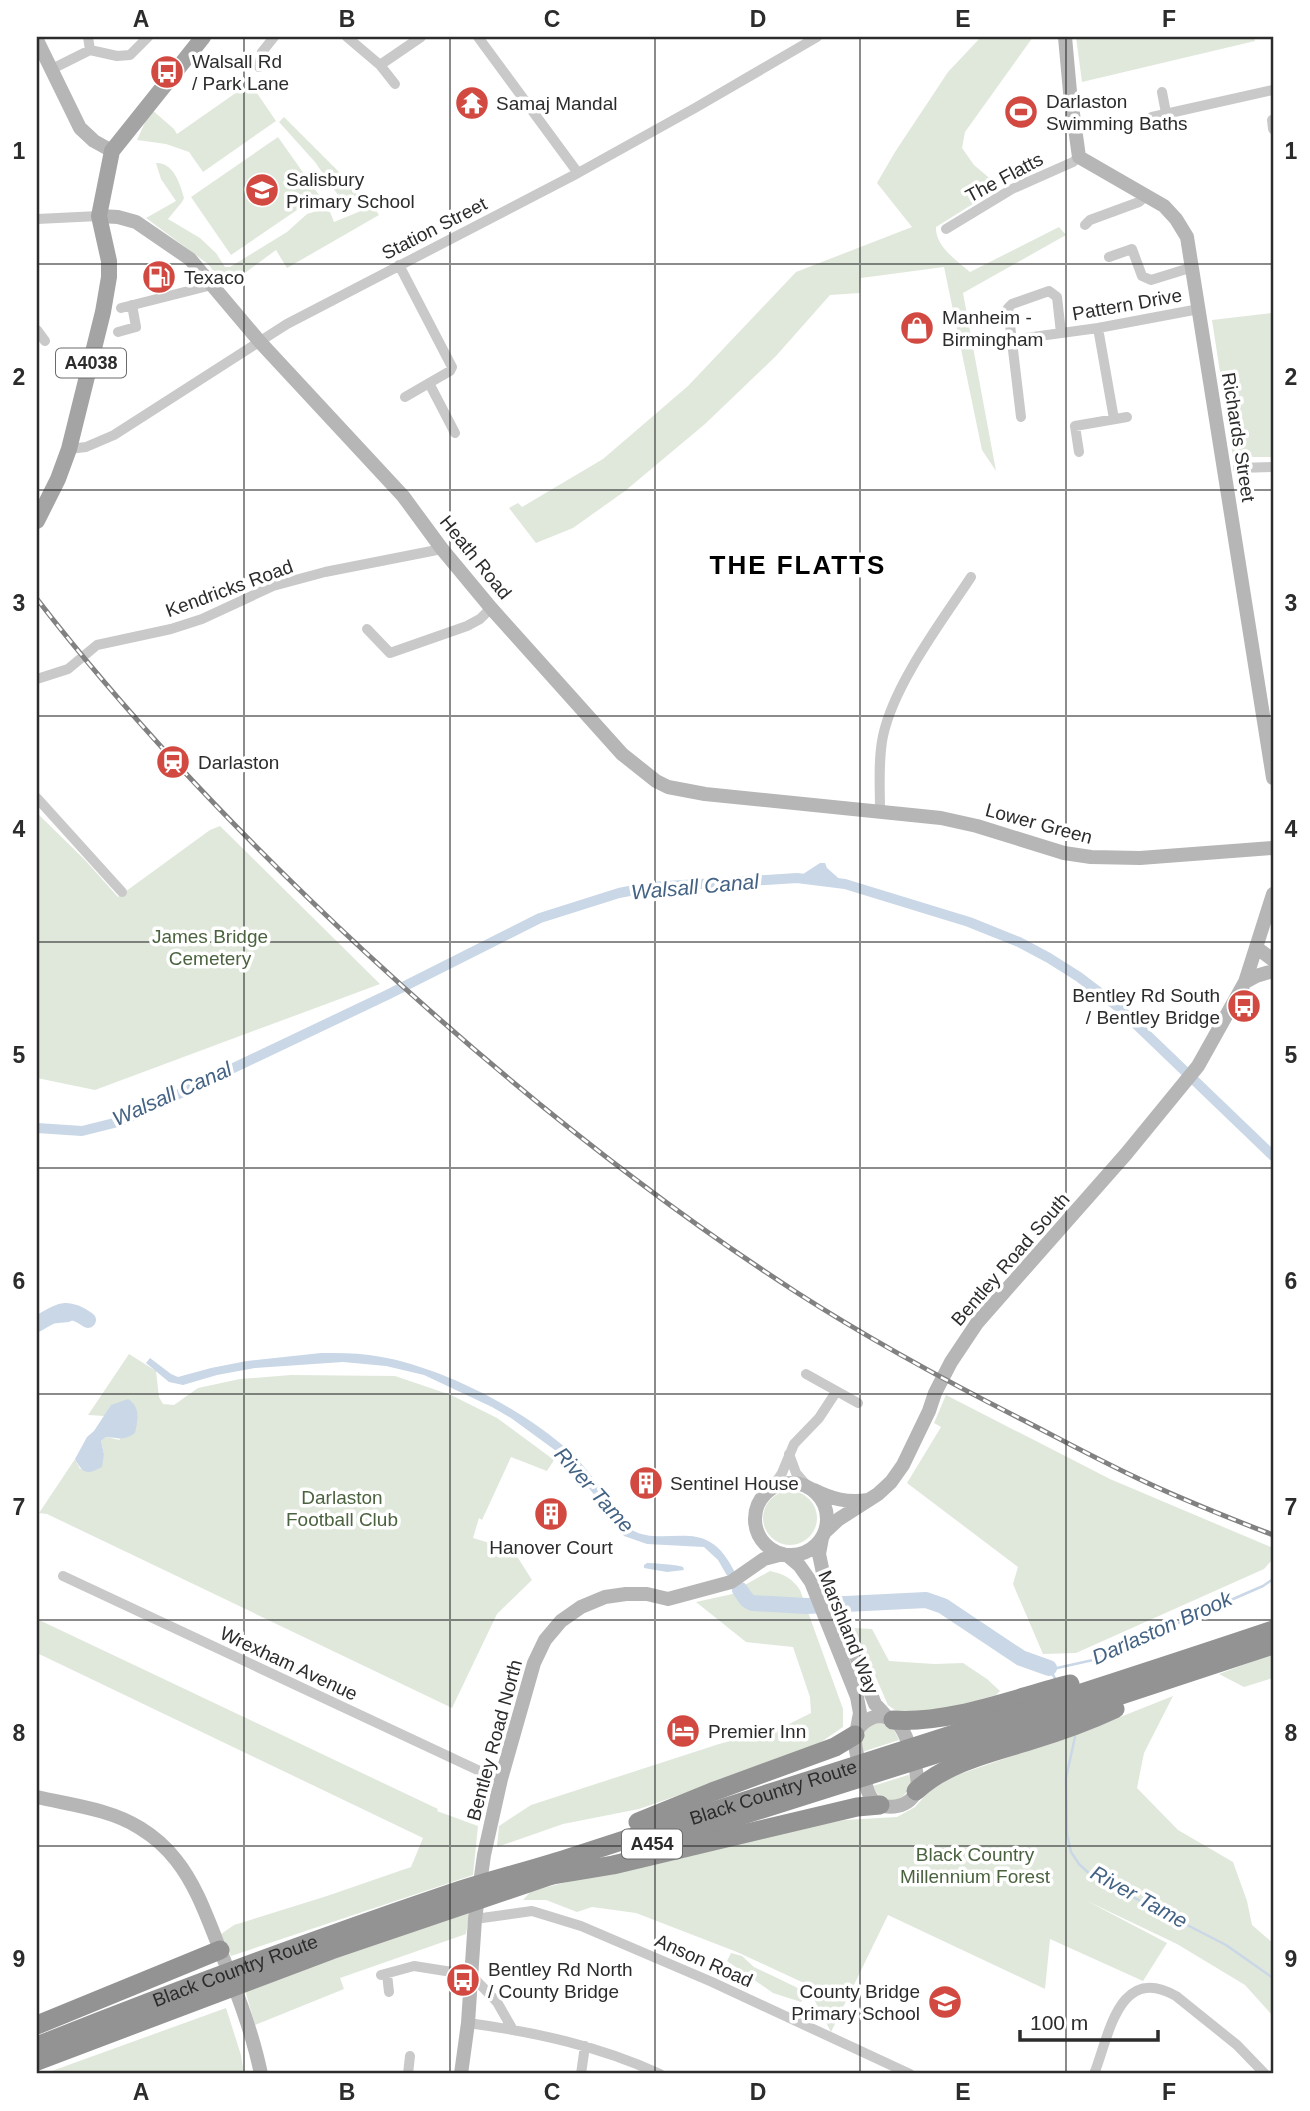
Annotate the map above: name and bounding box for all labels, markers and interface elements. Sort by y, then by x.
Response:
text: A [133,6,149,32]
text: B [339,6,355,32]
text: C [544,6,560,32]
text: D [750,6,766,32]
text: E [955,6,971,32]
text: F [1162,6,1176,32]
place label: Walsall Rd / Park Lane [192,51,289,94]
bus stop icon: Walsall Rd / Park Lane [148,53,186,91]
temple icon: Samaj Mandal [453,84,491,122]
place label: Darlaston Swimming Baths [1046,91,1188,134]
place label: Samaj Mandal [496,93,617,114]
sports icon: Darlaston Swimming Baths [1002,93,1040,131]
text: 1 [13,138,26,164]
text: 1 [1285,138,1298,164]
street label: The Flatts [962,148,1046,207]
place label: Salisbury Primary School [286,169,415,212]
school or university icon: Salisbury Primary School [243,171,281,209]
street label: Station Street [378,193,491,264]
fuel station icon: Texaco [140,258,178,296]
place label: Texaco [184,267,244,288]
street label: Pattern Drive [1071,285,1184,324]
place label: Manheim - Birmingham [942,307,1043,350]
shop icon: Manheim - Birmingham [898,309,936,347]
road number: A4038 [56,348,126,377]
text: 2 [13,364,25,390]
text: 2 [1285,364,1297,390]
street label: Richards Street [1218,371,1259,504]
street label: Heath Road [436,511,516,603]
district label: THE FLATTS [710,550,886,580]
street label: Kendricks Road [163,556,296,621]
text: 3 [13,590,25,616]
text: 3 [1285,590,1297,616]
station icon: Darlaston [154,743,192,781]
place label: Darlaston [198,752,279,773]
street label: Lower Green [983,799,1095,848]
text: 4 [13,816,26,842]
text: 4 [1285,816,1298,842]
water label: Walsall Canal [630,869,761,904]
park label: James Bridge Cemetery [152,926,268,969]
place label: Bentley Rd South / Bentley Bridge [1072,985,1220,1028]
bus stop icon: Bentley Rd South / Bentley Bridge [1225,987,1263,1025]
text: 5 [13,1042,26,1068]
text: 5 [1285,1042,1298,1068]
water label: Walsall Canal [109,1056,236,1130]
street label: Bentley Road South [947,1189,1074,1330]
text: 6 [13,1268,25,1294]
text: 6 [1285,1268,1297,1294]
water label: River Tame [550,1442,639,1537]
building icon: Sentinel House [627,1464,665,1502]
place label: Sentinel House [670,1473,799,1494]
park label: Darlaston Football Club [286,1487,398,1530]
text: 7 [13,1494,25,1520]
text: 7 [1285,1494,1297,1520]
building icon: Hanover Court [532,1495,570,1533]
place label: Hanover Court [489,1537,613,1558]
street label: Marshland Way [814,1567,883,1697]
water label: Darlaston Brook [1088,1586,1237,1669]
street label: Wrexham Avenue [217,1622,361,1705]
street label: Bentley Road North [463,1657,526,1823]
hotel icon: Premier Inn [664,1712,702,1750]
text: 8 [13,1720,26,1746]
text: 8 [1285,1720,1298,1746]
place label: Premier Inn [708,1721,806,1742]
street label: Black Country Route [687,1756,859,1829]
road number: A454 [622,1830,682,1858]
park label: Black Country Millennium Forest [900,1844,1051,1887]
water label: River Tame [1087,1861,1191,1932]
street label: Anson Road [652,1930,756,1991]
street label: Black Country Route [150,1931,321,2011]
text: 9 [13,1946,25,1972]
text: 9 [1285,1946,1297,1972]
place label: Bentley Rd North / County Bridge [488,1959,633,2002]
bus stop icon: Bentley Rd North / County Bridge [444,1961,482,1999]
place label: County Bridge Primary School [791,1981,920,2024]
school or university icon: County Bridge Primary School [926,1983,964,2021]
scale bar [1020,1999,1158,2043]
text: 100 m [1030,2011,1088,2034]
text: A [133,2079,149,2105]
text: B [339,2079,355,2105]
text: C [544,2079,560,2105]
text: D [750,2079,766,2105]
text: E [955,2079,971,2105]
text: F [1162,2079,1176,2105]

